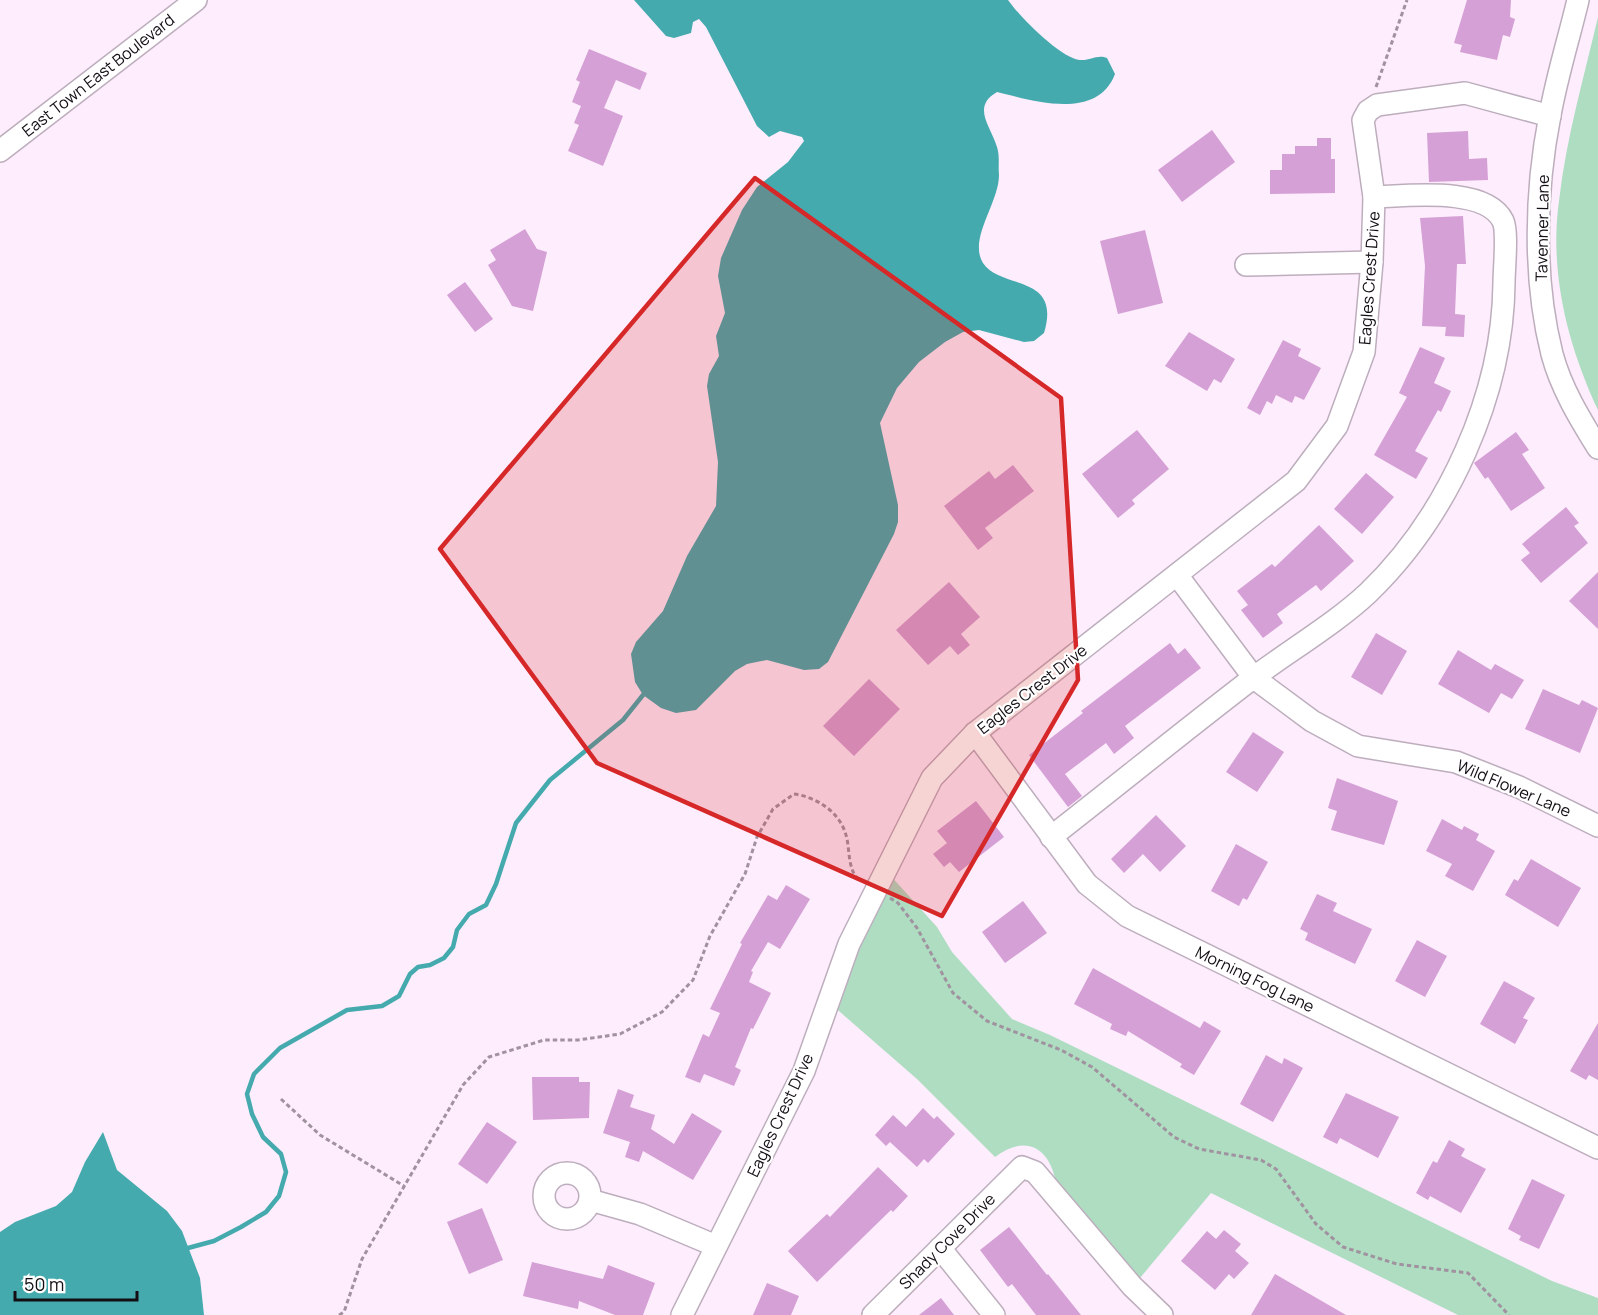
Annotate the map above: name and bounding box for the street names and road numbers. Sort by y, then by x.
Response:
street label: East Town East Boulevard [17,9,179,141]
street label: Tavenner Lane [1530,174,1554,282]
street label: Eagles Crest Drive [1353,210,1385,346]
street label: Eagles Crest Drive [972,639,1092,739]
street label: Wild Flower Lane [1454,754,1574,822]
street label: Morning Fog Lane [1192,941,1318,1017]
street label: Eagles Crest Drive [742,1050,818,1180]
street label: Shady Cove Drive [894,1188,1000,1294]

